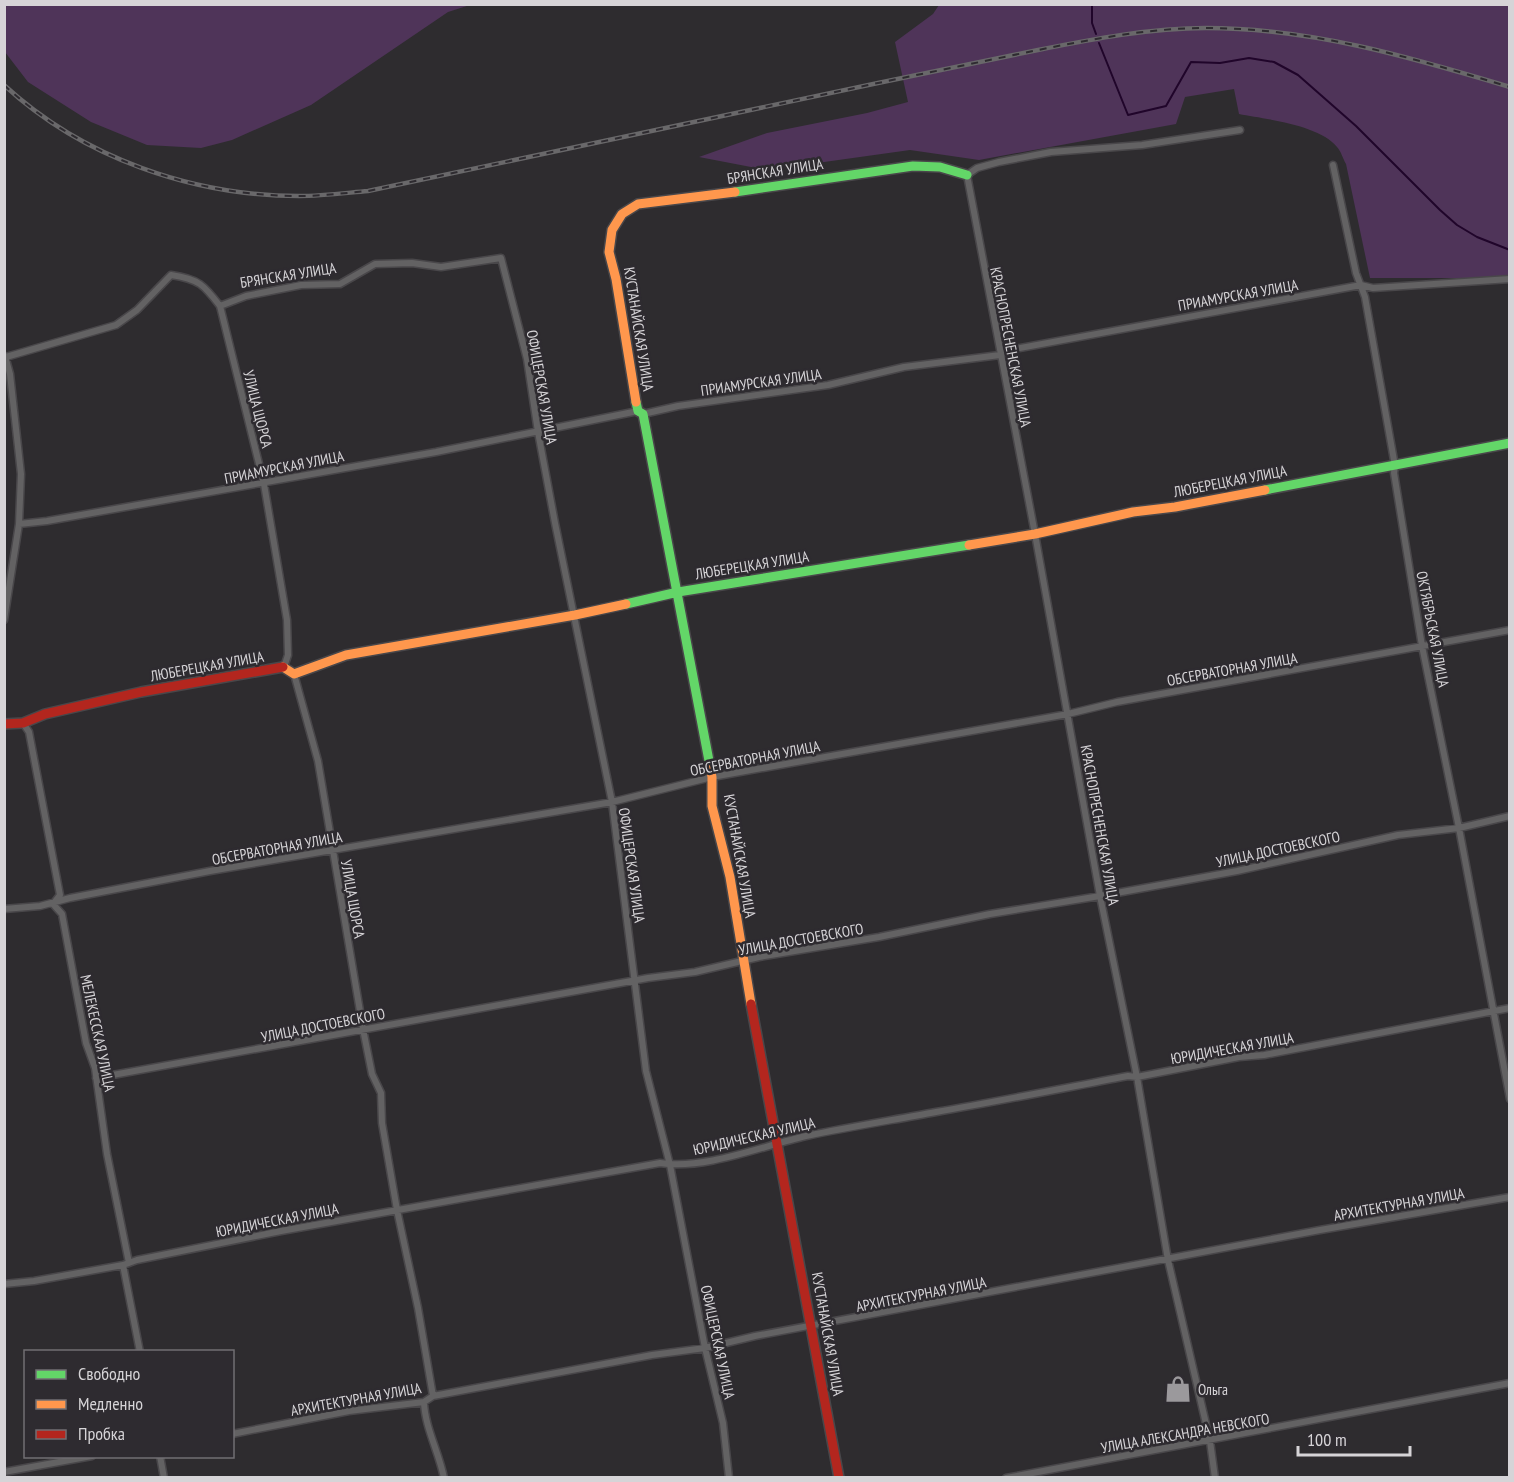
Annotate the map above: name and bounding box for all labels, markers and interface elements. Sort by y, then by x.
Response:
street label: БРЯНСКАЯ УЛИЦА [726,154,825,188]
street label: БРЯНСКАЯ УЛИЦА [239,258,338,292]
street label: КРАСНОПРЕСНЕНСКАЯ УЛИЦА [986,265,1036,429]
street label: КУСТАНАЙСКАЯ УЛИЦА [620,266,658,393]
street label: ПРИАМУРСКАЯ УЛИЦА [1177,275,1300,315]
street label: ОФИЦЕРСКАЯ УЛИЦА [523,328,562,447]
street label: ПРИАМУРСКАЯ УЛИЦА [700,364,823,400]
street label: УЛИЦА ЩОРСА [239,368,277,451]
street label: ПРИАМУРСКАЯ УЛИЦА [223,446,346,488]
street label: ЛЮБЕРЕЦКАЯ УЛИЦА [1171,461,1289,501]
street label: ЛЮБЕРЕЦКАЯ УЛИЦА [693,546,811,584]
street label: ОКТЯБРЬСКАЯ УЛИЦА [1412,569,1454,690]
street label: ЛЮБЕРЕЦКАЯ УЛИЦА [148,647,266,685]
street label: ОБСЕРВАТОРНАЯ УЛИЦА [1165,648,1300,690]
street label: ОБСЕРВАТОРНАЯ УЛИЦА [688,736,822,780]
street label: КРАСНОПРЕСНЕНСКАЯ УЛИЦА [1077,743,1124,908]
street label: КУСТАНАЙСКАЯ УЛИЦА [720,793,760,920]
street label: ОФИЦЕРСКАЯ УЛИЦА [615,806,650,925]
street label: ОБСЕРВАТОРНАЯ УЛИЦА [210,827,345,869]
street label: УЛИЦА ДОСТОЕВСКОГО [1214,827,1342,871]
street label: УЛИЦА ЩОРСА [337,858,369,941]
street label: УЛИЦА ДОСТОЕВСКОГО [737,919,865,959]
street label: МЕЛЕКЕССКАЯ УЛИЦА [76,973,120,1094]
street label: УЛИЦА ДОСТОЕВСКОГО [259,1004,387,1046]
street label: ЮРИДИЧЕСКАЯ УЛИЦА [1169,1028,1296,1068]
street label: ЮРИДИЧЕСКАЯ УЛИЦА [691,1113,818,1159]
street label: АРХИТЕКТУРНАЯ УЛИЦА [1332,1183,1467,1225]
street label: ЮРИДИЧЕСКАЯ УЛИЦА [214,1199,341,1241]
street label: КУСТАНАЙСКАЯ УЛИЦА [808,1271,848,1398]
street label: АРХИТЕКТУРНАЯ УЛИЦА [854,1272,989,1316]
street label: ОФИЦЕРСКАЯ УЛИЦА [697,1283,740,1402]
legend [24,1350,234,1458]
text: Свободно [78,1362,141,1385]
shop icon: Ольга [1163,1374,1193,1404]
street label: АРХИТЕКТУРНАЯ УЛИЦА [289,1378,424,1420]
place label: Ольга [1198,1380,1228,1399]
text: Медленно [78,1392,143,1415]
street label: УЛИЦА АЛЕКСАНДРА НЕВСКОГО [1099,1409,1271,1457]
scale bar [1298,1419,1410,1457]
text: Пробка [78,1422,125,1445]
text: 100 m [1307,1428,1347,1451]

